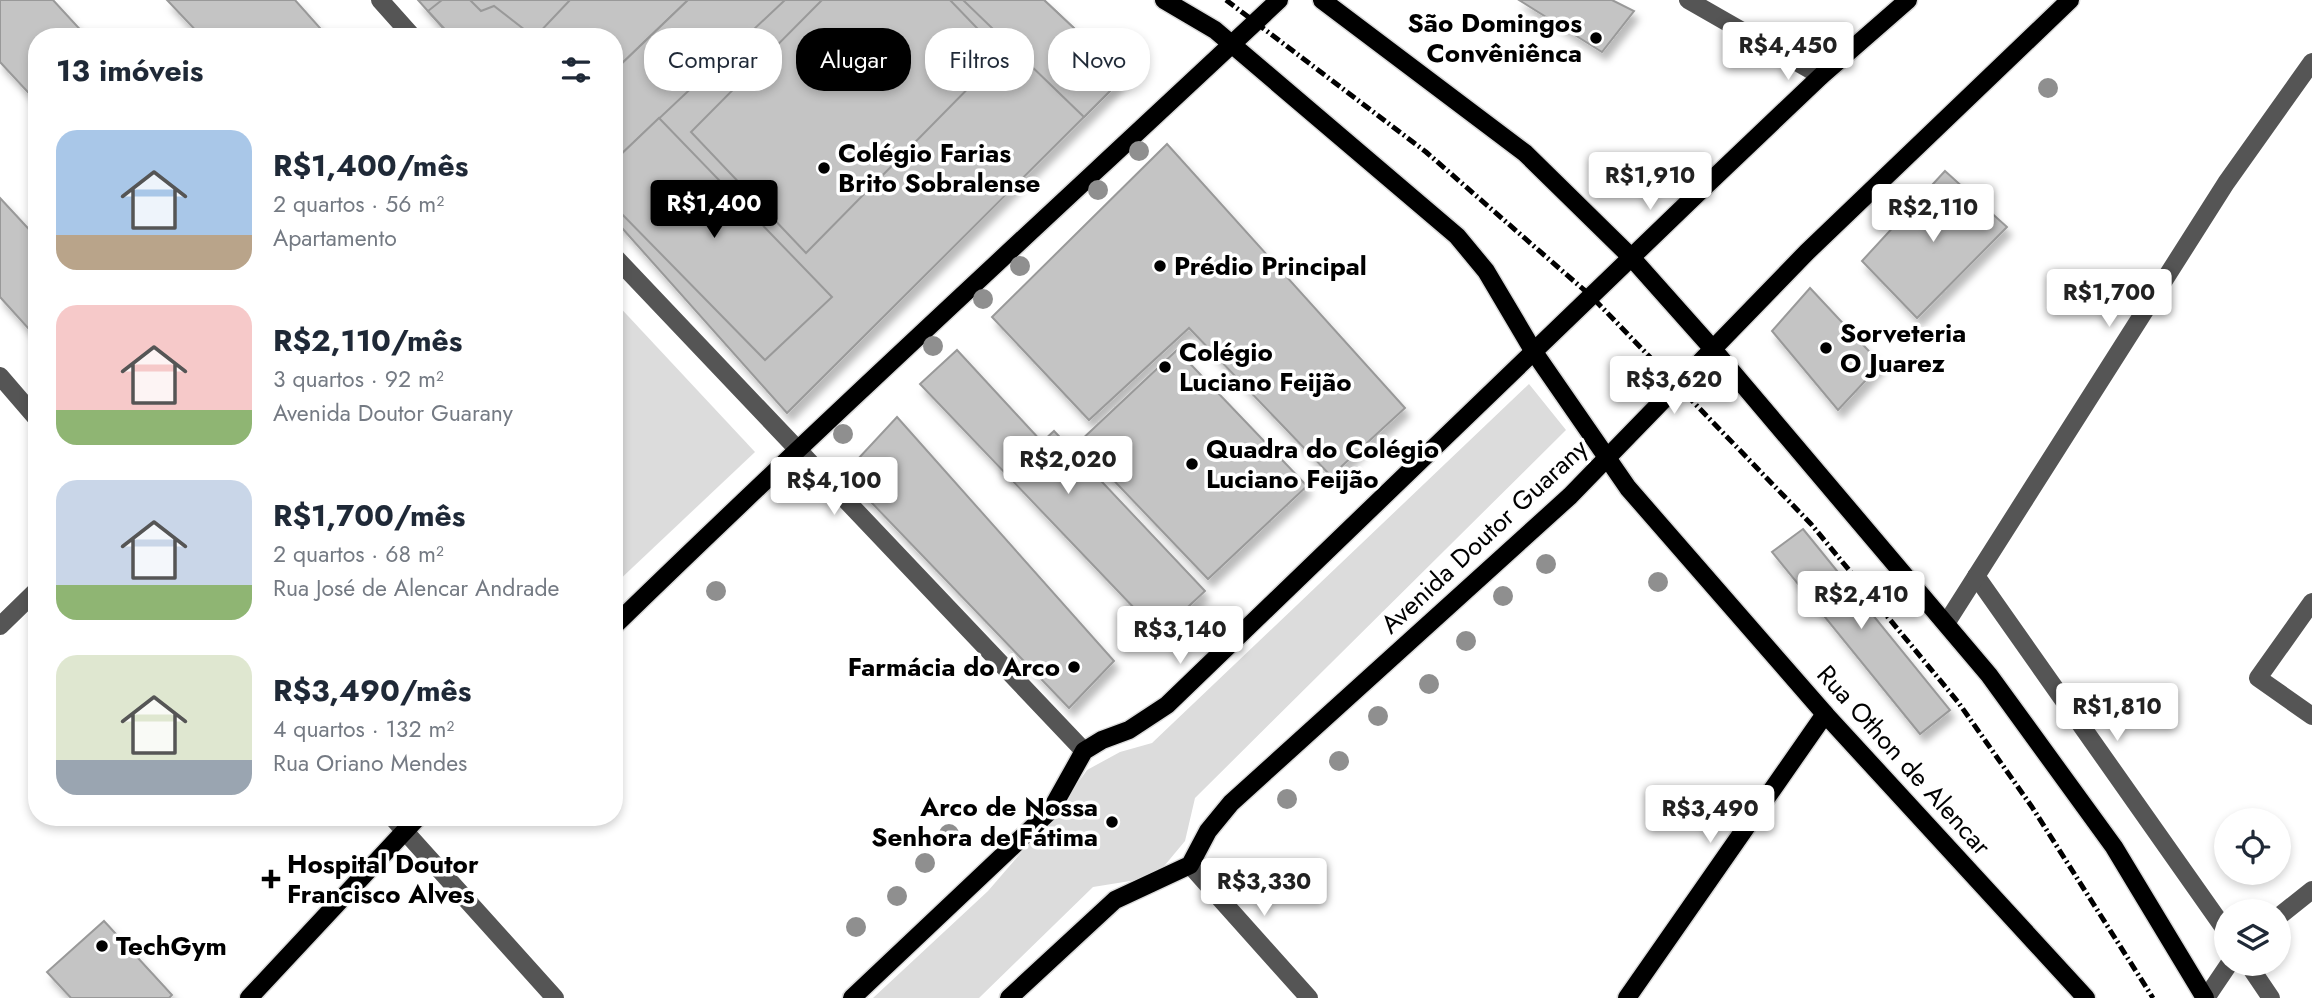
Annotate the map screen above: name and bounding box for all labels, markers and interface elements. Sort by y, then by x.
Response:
place label: São Domingos Convêniênca [1408,4,1582,72]
pin: R$4,450 [1723,22,1853,82]
chip: Comprar [644,28,782,91]
chip: Alugar [796,28,911,91]
chip: Filtros [925,28,1034,91]
chip: Novo [1048,28,1150,91]
text: R$4,450 [1739,28,1837,62]
marker: São Domingos Convêniênca [1588,30,1604,46]
text: 13 imóveis [56,49,204,92]
icon: filters [557,51,595,89]
place label: Colégio Farias Brito Sobralense [838,134,1041,202]
text: R$1,400/mês [273,144,468,187]
pin: R$1,910 [1585,152,1715,212]
icon: home [112,158,196,242]
text: R$1,910 [1605,158,1695,192]
marker: Colégio Farias Brito Sobralense [816,160,832,176]
pin: R$1,400 [649,180,779,240]
pin: R$2,110 [1868,184,1998,244]
text: R$1,400 [667,186,761,220]
text: 2 quartos · 56 m² [273,187,444,221]
text: R$2,110 [1888,190,1978,224]
text: Apartamento [273,221,397,255]
place label: Prédio Principal [1174,247,1367,285]
marker: Prédio Principal [1152,258,1168,274]
pin: R$1,700 [2044,270,2174,329]
text: R$1,700 [2063,275,2155,309]
place label: Sorveteria O Juarez [1840,314,1966,382]
text: R$2,110/mês [273,319,462,362]
icon: home [112,333,196,417]
place label: Colégio Luciano Feijão [1179,333,1352,401]
marker: Sorveteria O Juarez [1818,340,1834,356]
pin: R$3,620 [1609,356,1739,416]
marker: Colégio Luciano Feijão [1157,359,1173,375]
text: 3 quartos · 92 m² [273,362,444,396]
text: R$3,620 [1626,362,1722,396]
text: Avenida Doutor Guarany [273,396,513,430]
street label: Avenida Doutor Guarany [1372,429,1597,642]
place label: Quadra do Colégio Luciano Feijão [1206,430,1439,498]
pin: R$2,020 [1003,436,1133,496]
text: R$2,020 [1019,442,1117,476]
marker: Quadra do Colégio Luciano Feijão [1184,456,1200,472]
pin: R$4,100 [769,458,899,517]
text: R$4,100 [787,463,881,497]
text: R$1,700/mês [273,494,465,537]
icon: home [112,508,196,592]
text: 2 quartos · 68 m² [273,537,444,571]
text: Rua José de Alencar Andrade [273,571,559,605]
pin: R$2,410 [1796,572,1926,631]
text: R$2,410 [1814,577,1908,611]
pin: R$3,140 [1115,606,1245,666]
text: R$3,140 [1133,612,1227,646]
place label: Farmácia do Arco [848,648,1060,686]
street label: Rua Othon de Alencar [1808,656,2000,864]
marker: Farmácia do Arco [1066,659,1082,675]
text: R$3,490/mês [273,669,471,712]
icon: home [112,683,196,767]
pin: R$1,810 [2052,684,2182,743]
text: R$1,810 [2072,689,2162,723]
text: 4 quartos · 132 m² [273,712,454,746]
text: Rua Oriano Mendes [273,746,467,780]
pin: R$3,490 [1645,786,1775,845]
place label: Arco de Nossa Senhora de Fátima [871,788,1098,856]
text: R$3,490 [1661,791,1759,825]
map controls [2214,808,2291,976]
button: locate [2214,808,2291,885]
marker: Arco de Nossa Senhora de Fátima [1104,814,1120,830]
place label: Hospital Doutor Francisco Alves [287,845,479,913]
pin: R$3,330 [1199,858,1329,918]
text: R$3,330 [1217,864,1311,898]
marker: Hospital Doutor Francisco Alves [261,869,281,889]
button: layers [2214,899,2291,976]
place label: TechGym [116,927,227,965]
marker: TechGym [94,938,110,954]

